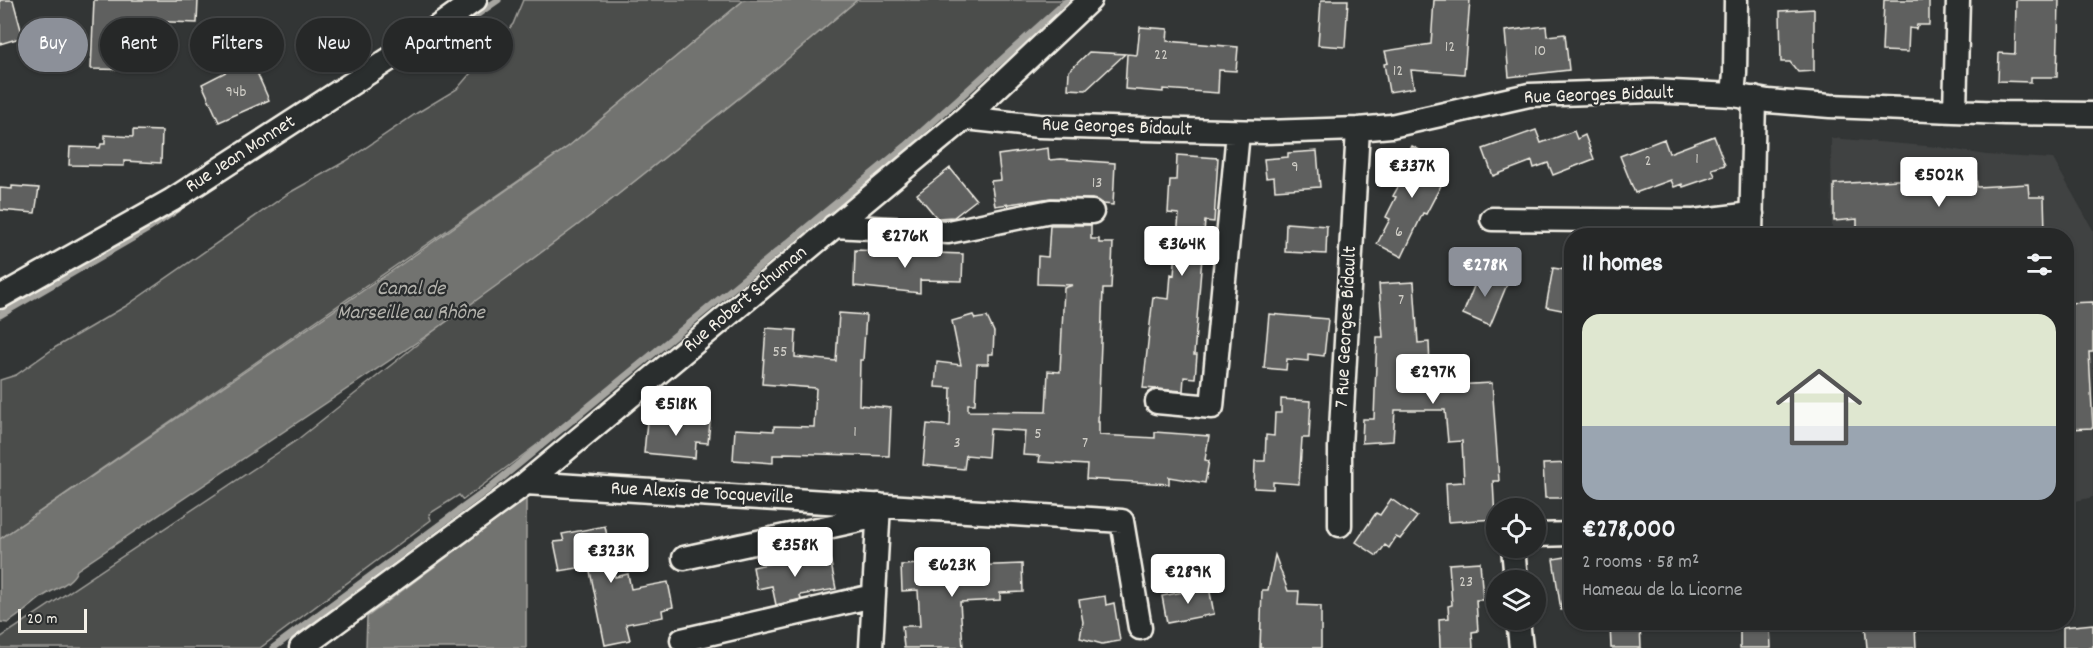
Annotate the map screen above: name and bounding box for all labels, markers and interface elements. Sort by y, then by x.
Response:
chip: Buy [18,18,88,72]
chip: Rent [100,18,178,72]
chip: Filters [190,18,284,72]
chip: New [296,18,371,72]
chip: Apartment [383,18,513,72]
house number: 12 [1445,36,1455,59]
house number: 10 [1534,40,1546,63]
house number: 22 [1154,44,1168,67]
house number: 12 [1393,60,1403,83]
street label: Rue Georges Bidault [1523,79,1675,113]
house number: 94b [226,81,247,104]
street label: Rue Jean Monnet [180,109,302,201]
street label: Rue Georges Bidault [1041,111,1193,145]
pin: €337K [1370,148,1454,199]
house number: 1 [1695,148,1699,171]
house number: 2 [1645,150,1652,173]
text: €337K [1389,153,1435,181]
house number: 9 [1291,156,1299,179]
pin: €502K [1897,157,1981,208]
text: €502K [1914,162,1964,190]
house number: 13 [1092,172,1102,195]
pin: €276K [863,218,947,269]
house number: 6 [1395,221,1403,244]
text: €276K [882,223,928,251]
pin: €364K [1140,226,1224,277]
text: €364K [1158,231,1206,259]
street label: Rue Robert Schuman [678,240,814,360]
street label: 7 Rue Georges Bidault [1329,245,1365,409]
text: 11 homes [1582,246,1663,283]
pin: €278K [1443,247,1527,298]
icon: filters [2023,248,2056,281]
text: €278K [1463,252,1507,280]
water label: Canal de Marseille au Rhône [337,275,487,329]
house number: 7 [1398,289,1404,312]
house number: 55 [773,341,787,364]
icon: home [1765,353,1873,461]
pin: €297K [1391,354,1475,405]
text: €297K [1410,359,1456,387]
pin: €518K [634,386,718,437]
text: €518K [655,391,697,419]
house number: 1 [853,421,857,444]
house number: 5 [1034,423,1042,446]
house number: 3 [953,432,961,455]
house number: 7 [1082,432,1088,455]
street label: Rue Alexis de Tocqueville [610,475,794,513]
map controls [1486,498,1546,630]
button: locate [1486,498,1546,558]
text: €278,000 [1582,512,1676,549]
pin: €358K [753,527,837,578]
text: €358K [772,532,818,560]
pin: €323K [569,533,653,584]
text: €323K [588,538,634,566]
pin: €623K [910,547,994,598]
text: 2 rooms · 58 m² [1582,549,1699,577]
text: €623K [928,552,976,580]
pin: €289K [1146,554,1230,605]
text: €289K [1165,559,1211,587]
button: layers [1486,570,1546,630]
house number: 23 [1459,571,1473,594]
text: Hameau de la Licorne [1582,577,1742,605]
scale bar [18,606,87,634]
text: 20 m [27,608,57,631]

